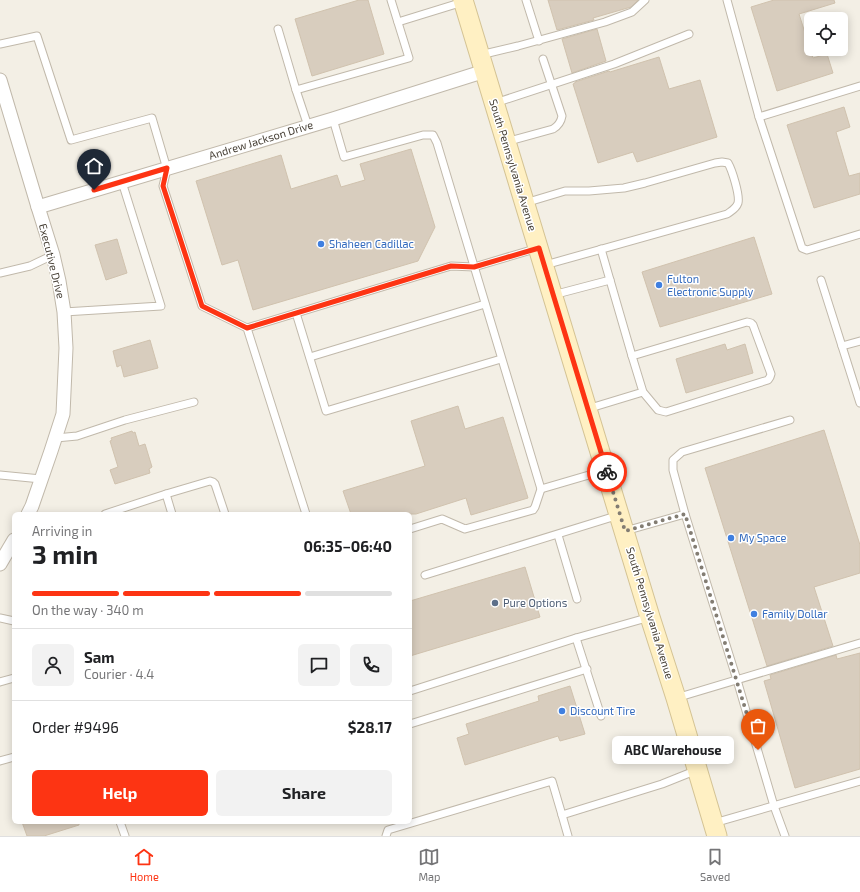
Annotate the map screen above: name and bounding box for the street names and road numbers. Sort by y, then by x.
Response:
street label: South Pennsylvania Avenue [487,97,540,232]
street label: Andrew Jackson Drive [207,117,315,162]
street label: Executive Drive [37,222,68,300]
street label: South Pennsylvania Avenue [624,545,677,680]

